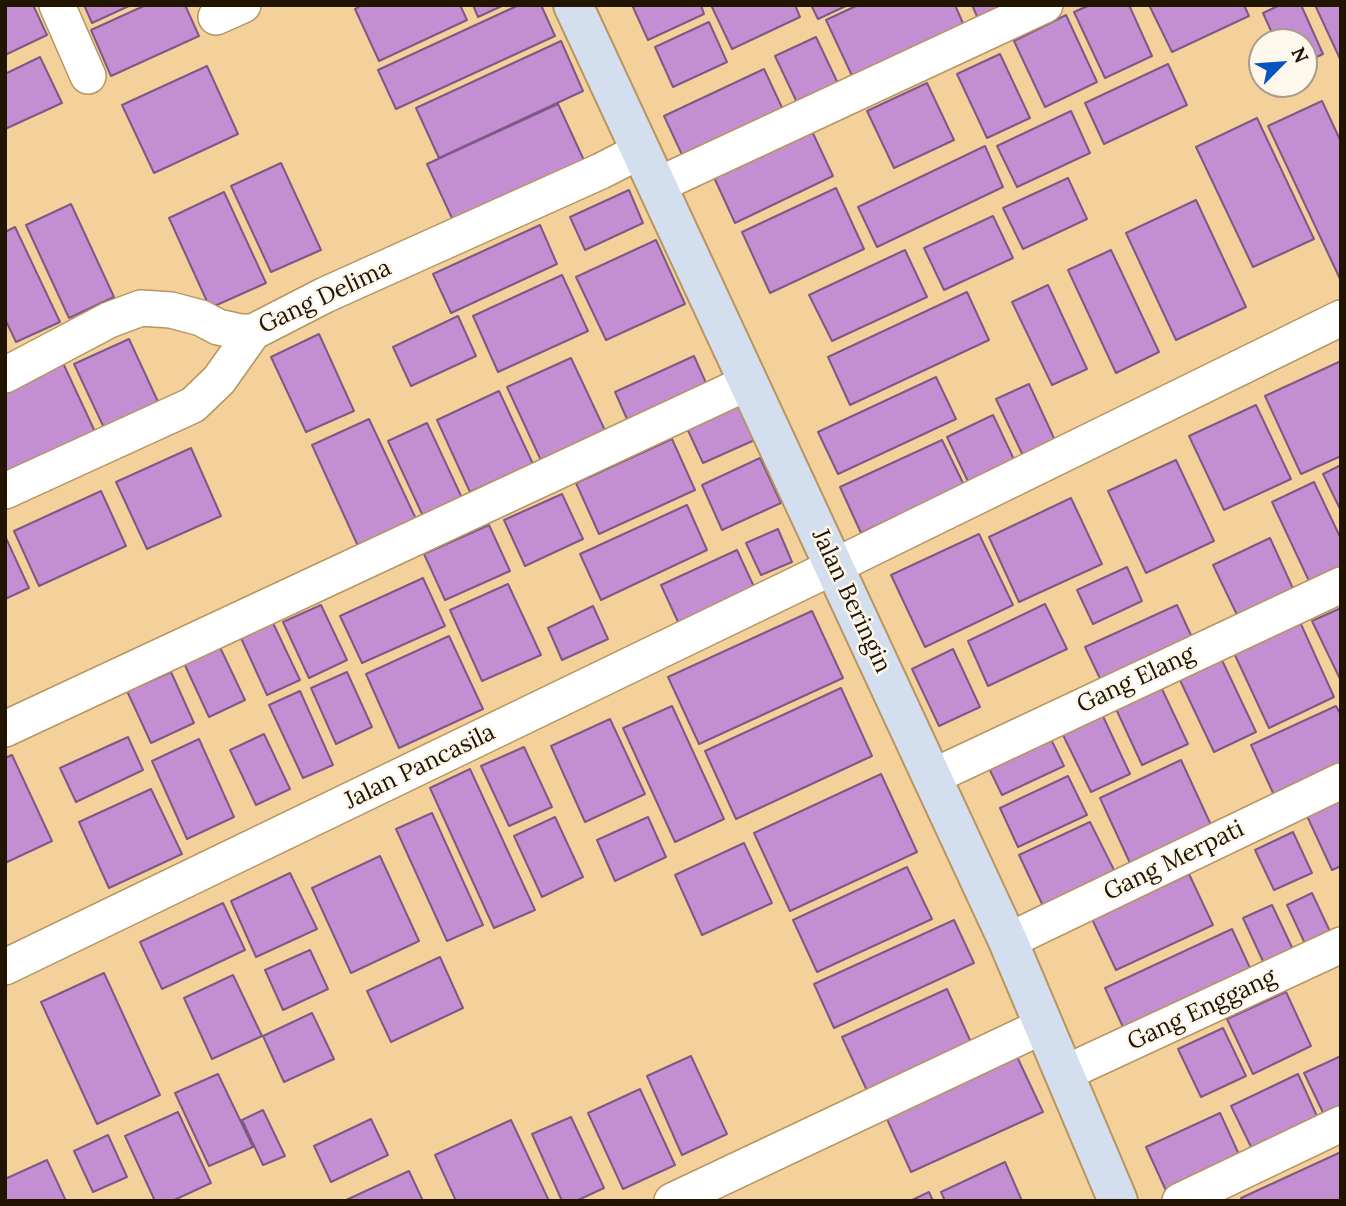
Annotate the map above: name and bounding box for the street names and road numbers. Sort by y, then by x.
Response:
street label: Gang Delima [254,254,396,340]
street label: Jalan Beringin [805,524,897,678]
street label: Gang Elang [1073,640,1199,720]
street label: Jalan Pancasila [340,718,500,816]
street label: Gang Merpati [1099,815,1249,907]
street label: Gang Enggang [1123,963,1281,1057]

